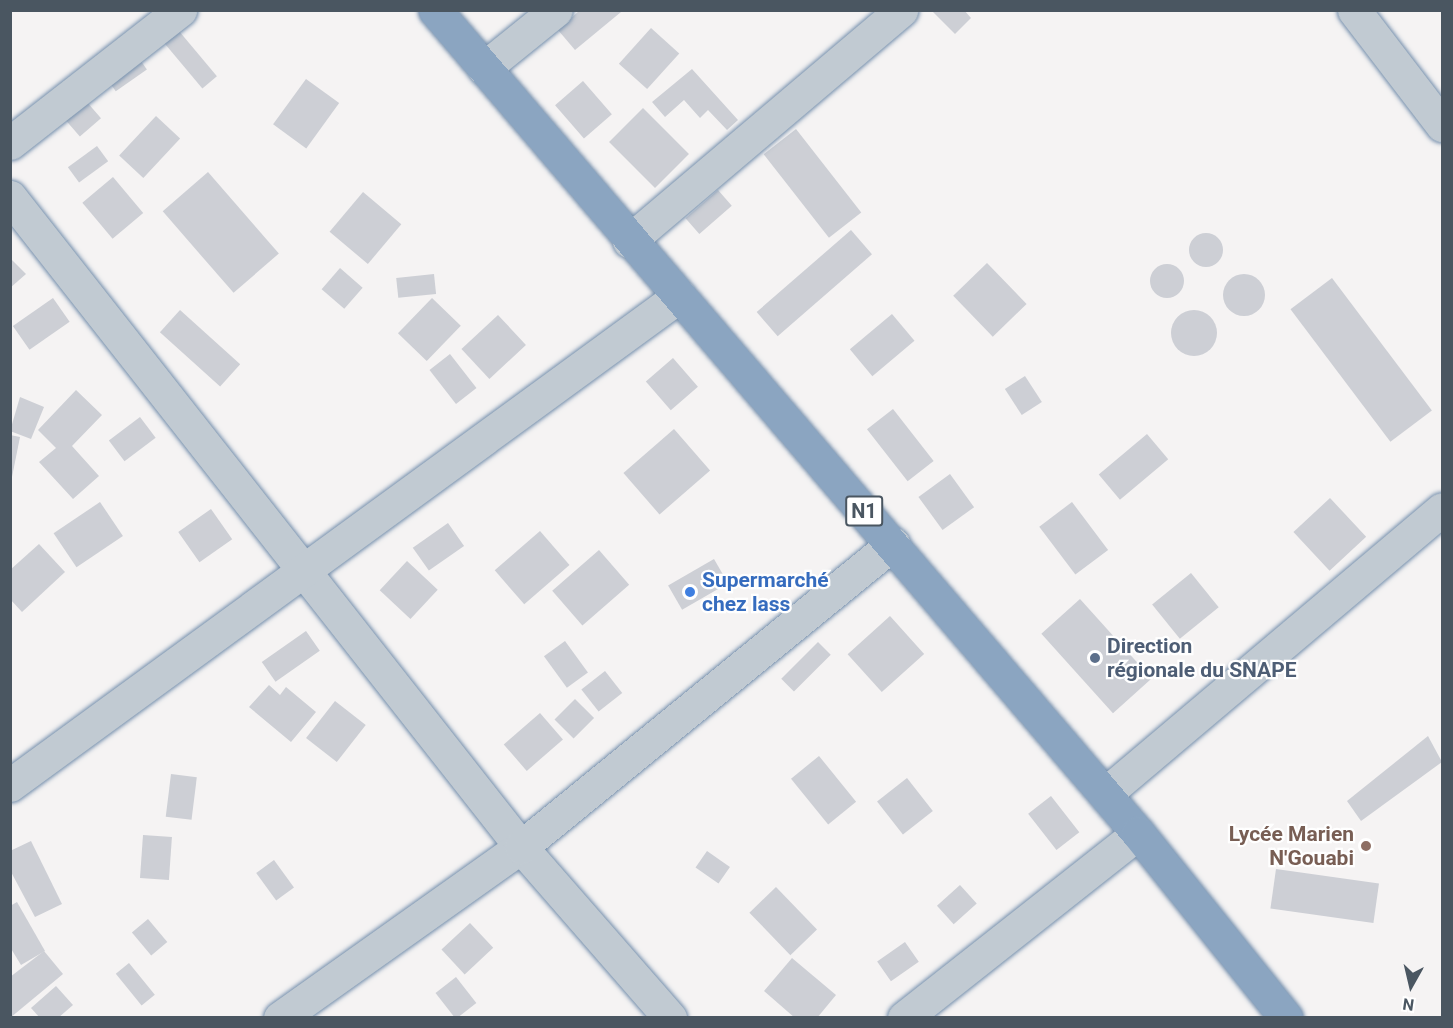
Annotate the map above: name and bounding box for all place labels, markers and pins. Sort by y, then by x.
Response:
place label: Supermarché chez lass [702,567,829,617]
marker: Supermarché chez lass [683,585,697,599]
place label: Direction régionale du SNAPE [1107,633,1297,683]
marker: Direction régionale du SNAPE [1088,651,1102,665]
place label: Lycée Marien N'Gouabi [1229,821,1354,871]
marker: Lycée Marien N'Gouabi [1359,839,1373,853]

